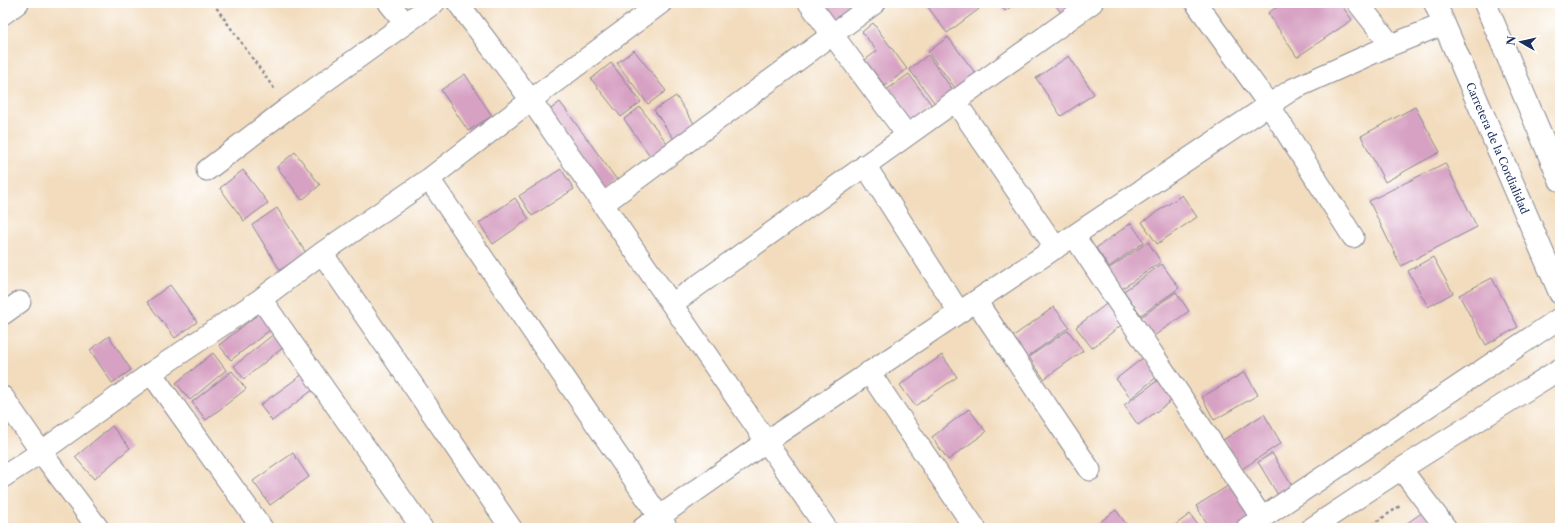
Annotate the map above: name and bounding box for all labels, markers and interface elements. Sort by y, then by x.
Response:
north arrow [1501,22,1541,62]
text: N [1504,34,1519,46]
street label: Carretera de la Cordialidad [1463,80,1532,216]

